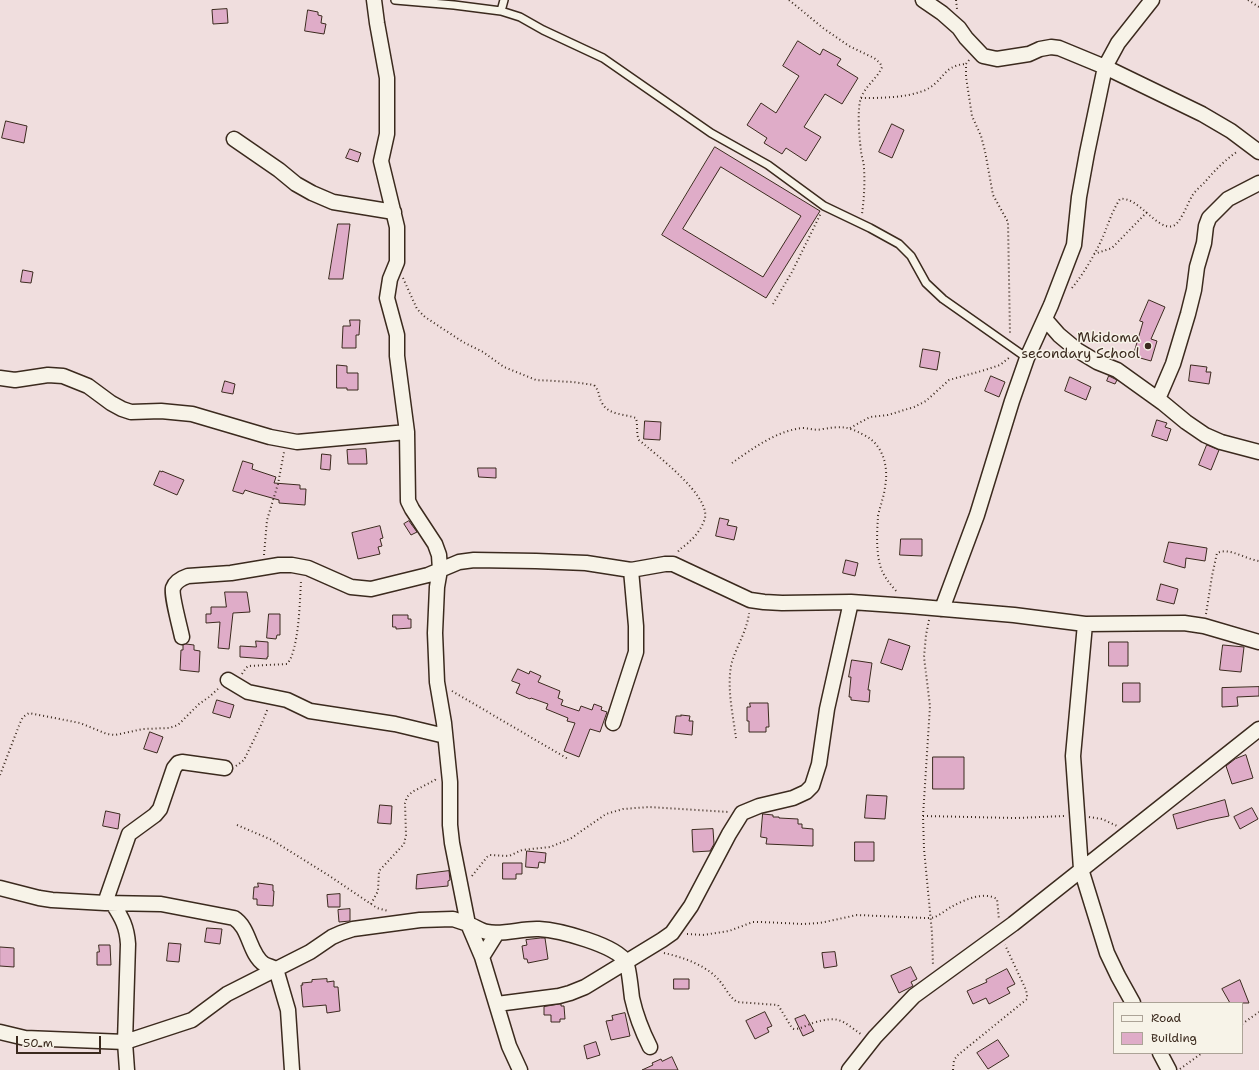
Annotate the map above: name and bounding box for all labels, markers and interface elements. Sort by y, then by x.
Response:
place label: Mkidoma secondary School [1021,330,1140,362]
marker: Mkidoma secondary School [1143,341,1153,351]
legend [1113,1002,1243,1054]
text: Road [1151,1010,1181,1026]
scale bar [18,1028,103,1054]
text: Building [1151,1030,1197,1046]
text: 50 m [23,1035,53,1051]

